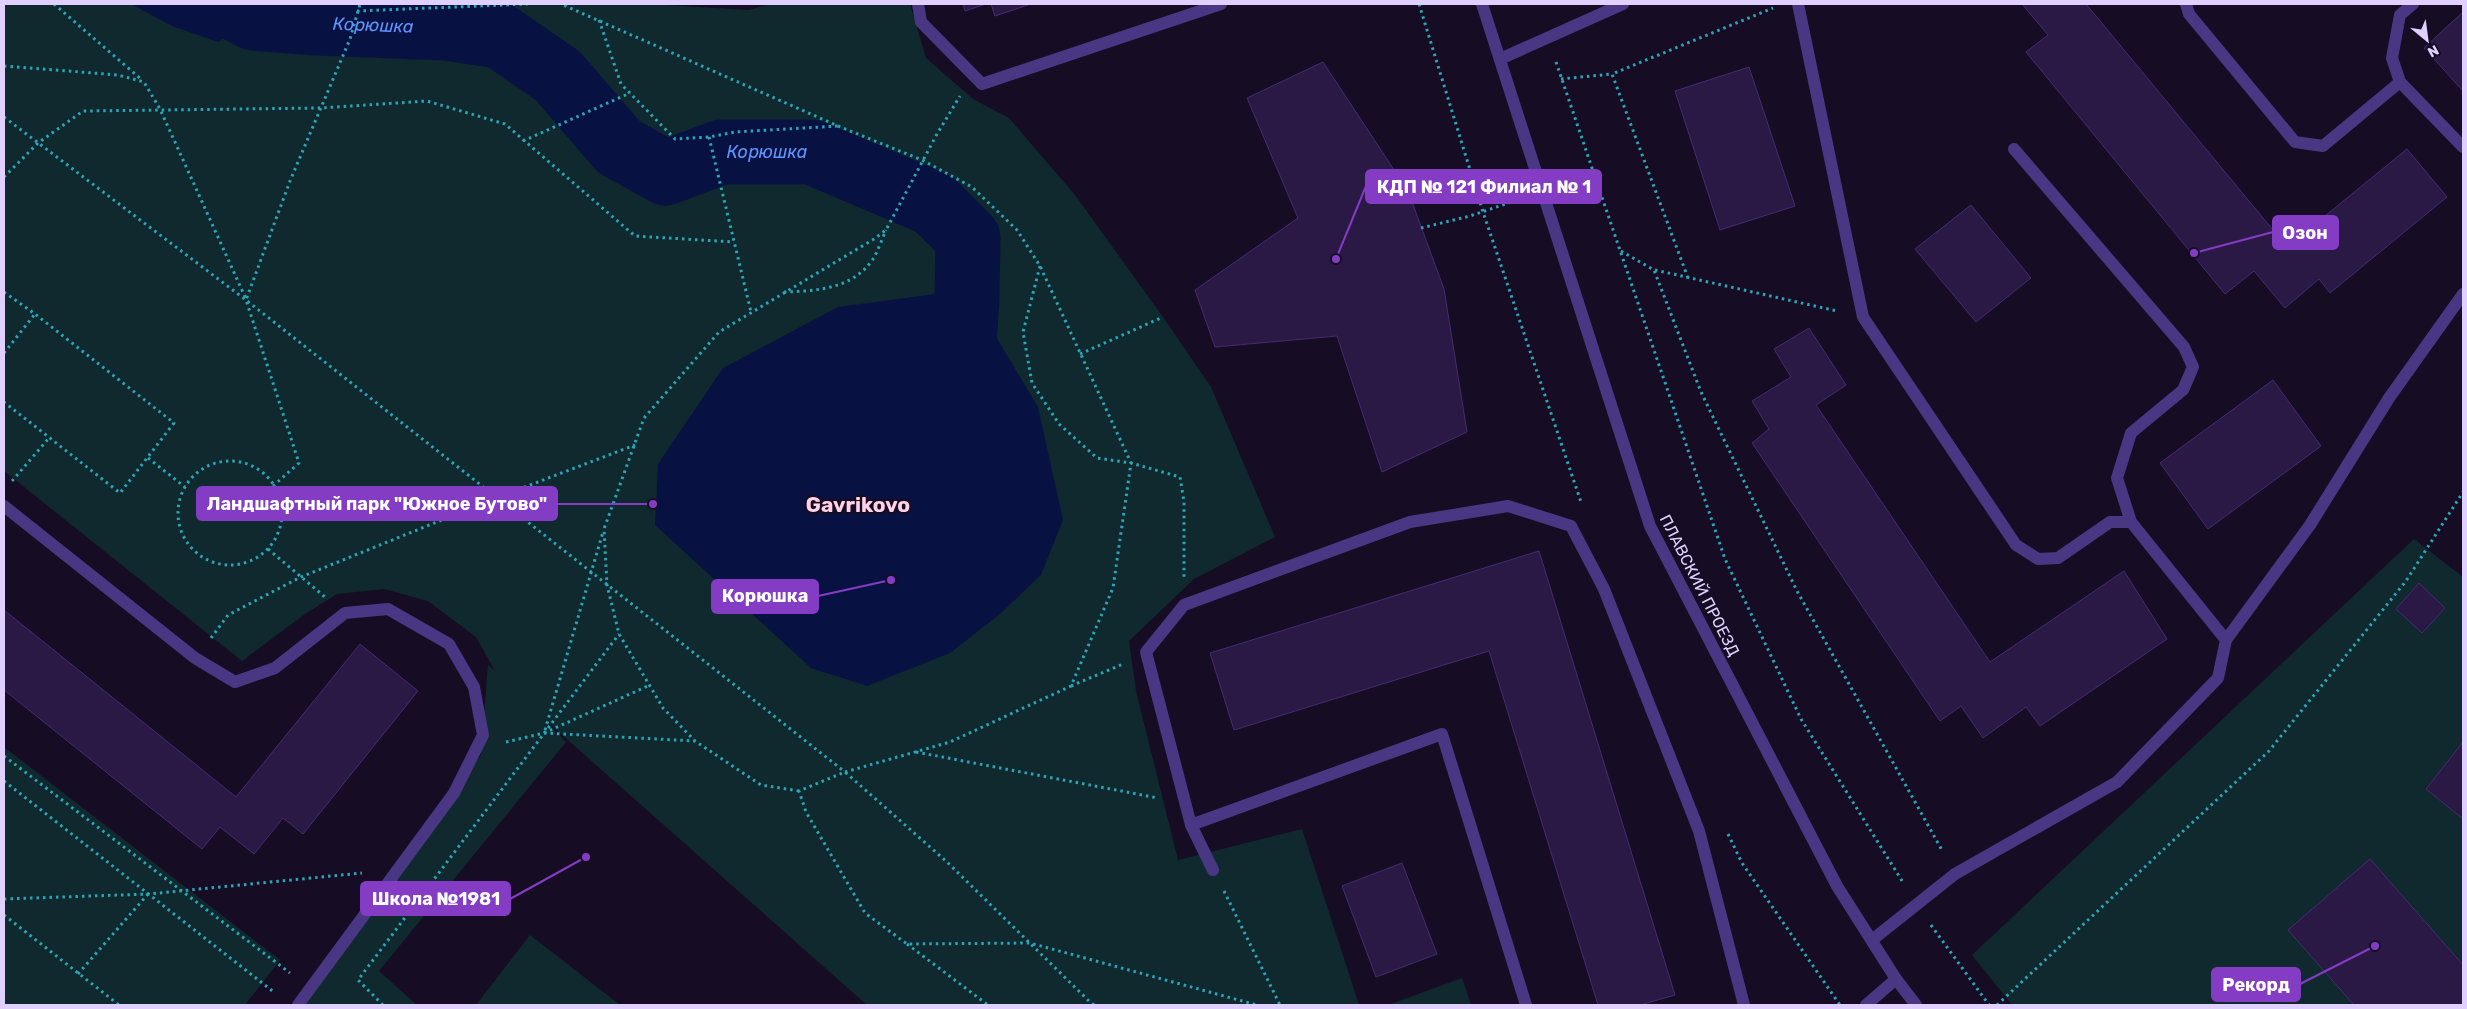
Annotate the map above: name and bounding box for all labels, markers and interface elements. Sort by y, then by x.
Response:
water label: Корюшка [332,13,414,38]
north arrow [2402,15,2452,65]
text: N [2425,41,2442,61]
water label: Корюшка [727,141,808,163]
callout: КДП № 121 Филиал № 1 [1366,170,1601,203]
text: КДП № 121 Филиал № 1 [1377,176,1591,198]
callout: Озон [2273,216,2338,249]
text: Озон [2282,222,2328,244]
callout: Ландшафтный парк "Южное Бутово" [197,487,557,520]
district label: Gavrikovo [806,492,910,517]
text: Ландшафтный парк "Южное Бутово" [207,493,547,515]
street label: ПЛАВСКИЙ ПРОЕЗД [1656,511,1743,659]
callout: Корюшка [712,580,818,613]
text: Корюшка [722,585,808,607]
callout: Школа №1981 [361,882,510,915]
text: Школа №1981 [372,888,500,910]
callout: Рекорд [2212,968,2300,1001]
text: Рекорд [2222,974,2290,996]

